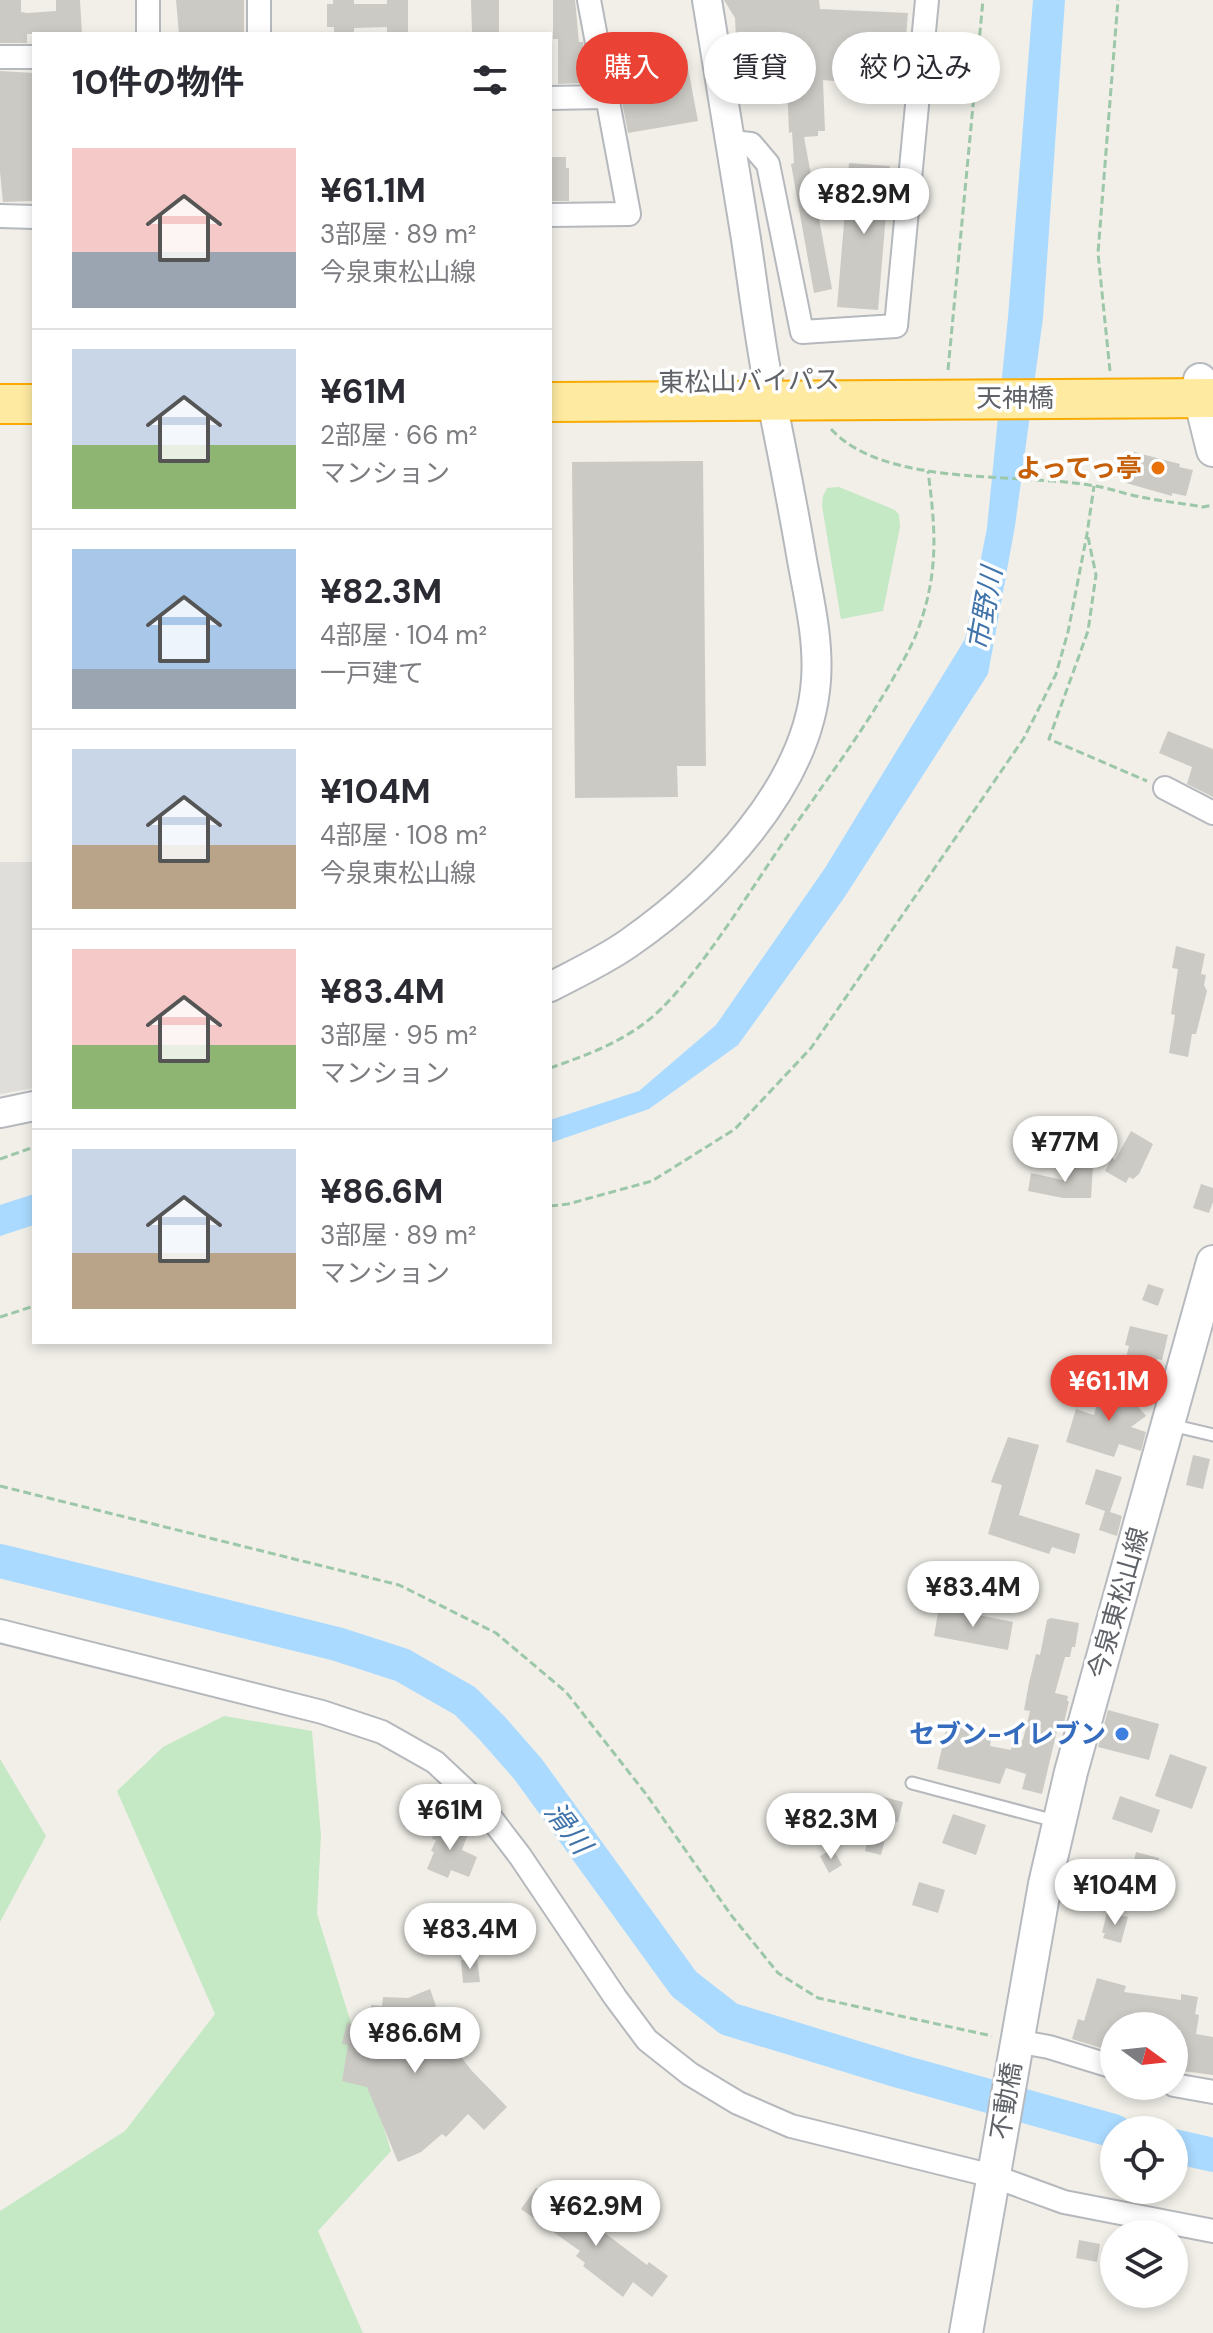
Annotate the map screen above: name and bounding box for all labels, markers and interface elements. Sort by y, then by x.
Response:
chip: 購入 [576,32,688,104]
chip: 賃貸 [704,32,816,104]
chip: 絞り込み [832,32,1000,104]
icon: filters [468,58,512,102]
text: 10件の物件 [72,60,244,105]
text: ¥61.1M [320,168,426,213]
pin: ¥82.9M [799,168,929,236]
text: ¥82.9M [817,177,911,211]
icon: home [136,180,232,276]
text: 3部屋 · 89 m² [320,217,476,251]
text: 今泉東松山線 [320,255,476,289]
street label: 東松山バイパス [658,362,840,400]
text: ¥61M [320,369,406,414]
icon: home [136,381,232,477]
street label: 天神橋 [976,381,1054,415]
text: 2部屋 · 66 m² [320,418,477,452]
place label: よってっ亭 [1016,451,1142,485]
text: マンション [320,456,450,490]
marker: よってっ亭 [1149,459,1167,477]
water label: 市野川 [959,561,1011,654]
text: ¥82.3M [320,569,442,614]
icon: home [136,581,232,677]
text: 4部屋 · 104 m² [320,618,487,652]
text: 一戸建て [320,656,424,690]
text: ¥104M [320,769,431,814]
icon: home [136,781,232,877]
text: 4部屋 · 108 m² [320,818,487,852]
text: 今泉東松山線 [320,856,476,890]
text: ¥83.4M [320,969,445,1014]
icon: home [136,981,232,1077]
text: 3部屋 · 95 m² [320,1018,477,1052]
text: マンション [320,1056,450,1090]
pin: ¥77M [1018,1116,1112,1184]
text: ¥77M [1031,1125,1099,1159]
text: ¥86.6M [320,1169,443,1214]
icon: home [136,1181,232,1277]
text: 3部屋 · 89 m² [320,1218,476,1252]
text: マンション [320,1256,450,1290]
pin: ¥61.1M [1044,1355,1174,1423]
text: ¥61.1M [1068,1364,1150,1398]
street label: 今泉東松山線 [1080,1523,1156,1683]
pin: ¥83.4M [908,1561,1038,1629]
text: ¥83.4M [925,1570,1021,1604]
place label: セブン-イレブン [909,1717,1106,1751]
marker: セブン-イレブン [1113,1725,1131,1743]
pin: ¥61M [403,1784,497,1852]
text: ¥61M [417,1793,483,1827]
pin: ¥82.3M [766,1793,896,1861]
water label: 滑川 [536,1794,601,1864]
text: ¥82.3M [784,1802,878,1836]
pin: ¥104M [1059,1859,1171,1927]
text: ¥104M [1073,1868,1157,1902]
pin: ¥83.4M [405,1903,535,1971]
text: ¥83.4M [422,1912,518,1946]
pin: ¥86.6M [350,2007,480,2075]
north arrow [1100,2012,1188,2100]
map controls [1100,2012,1188,2308]
text: ¥86.6M [368,2016,462,2050]
street label: 不動橋 [983,2060,1029,2142]
button: locate [1100,2116,1188,2204]
pin: ¥62.9M [531,2180,661,2248]
text: ¥62.9M [549,2189,643,2223]
button: layers [1100,2220,1188,2308]

